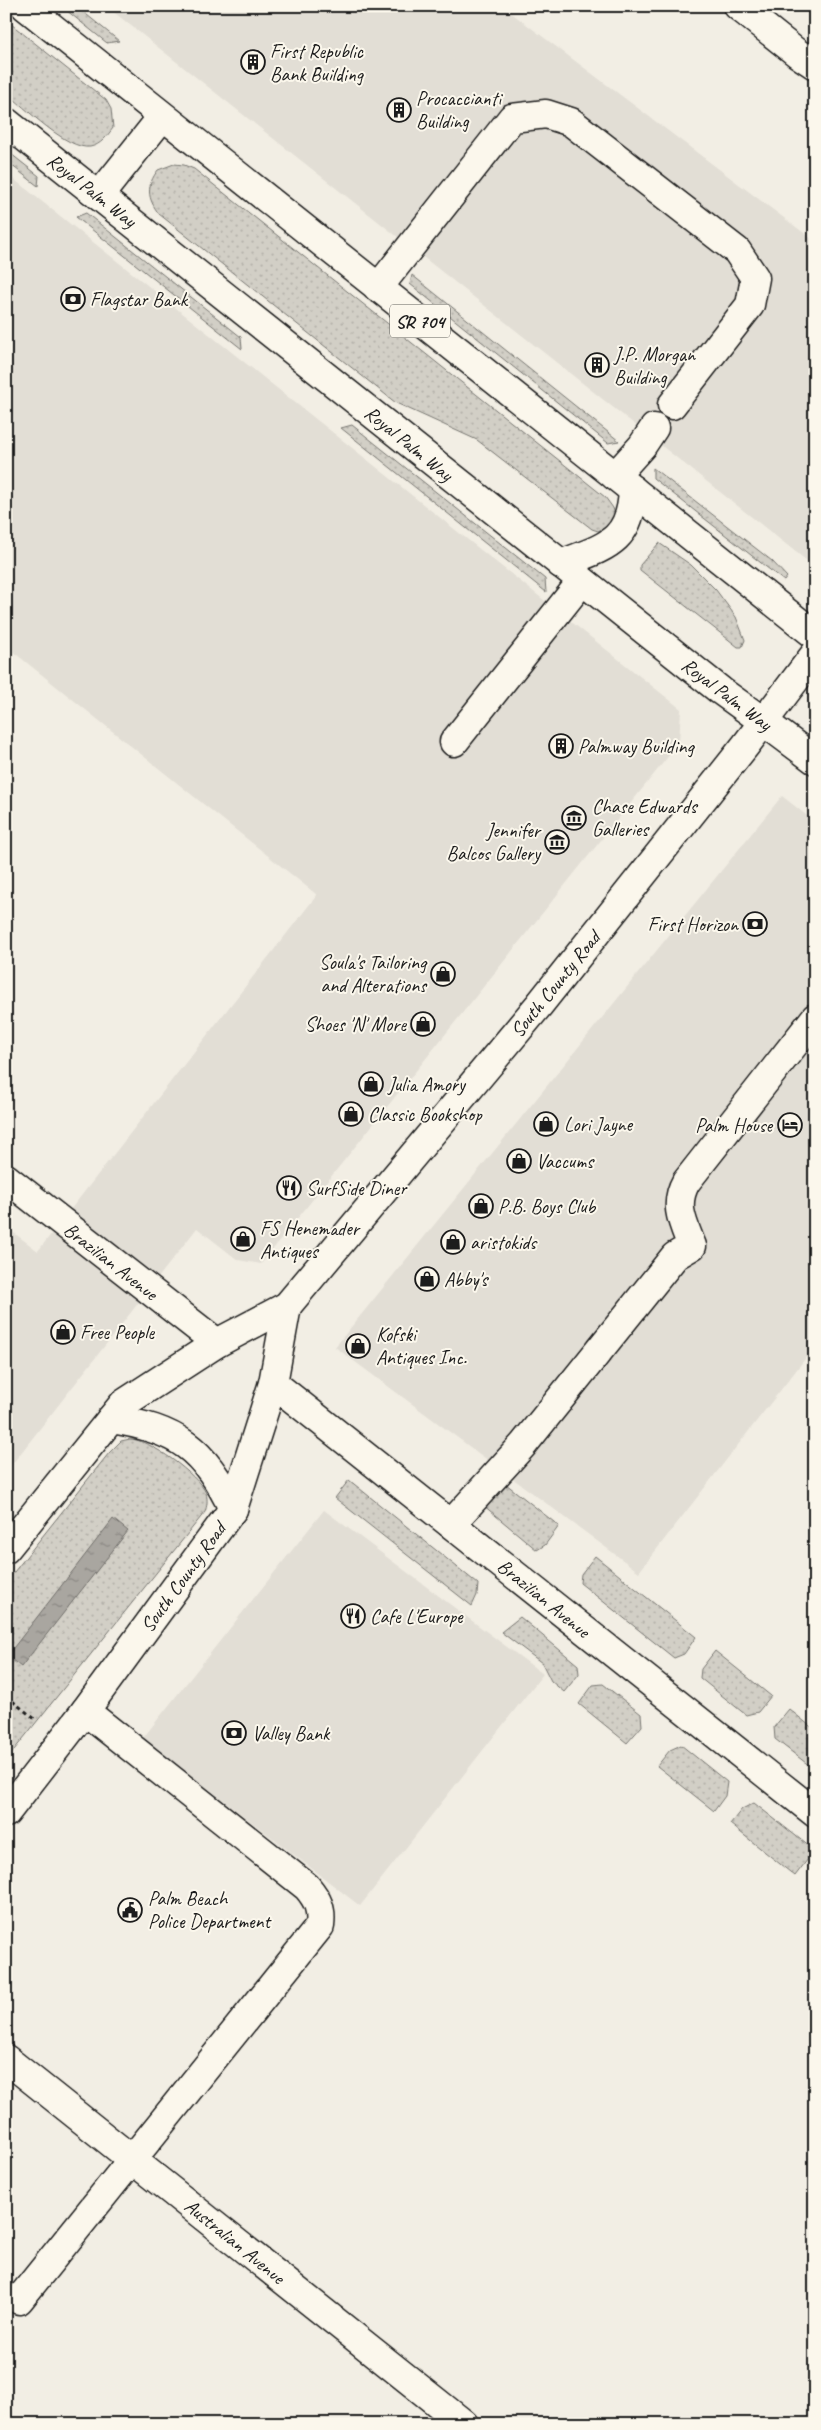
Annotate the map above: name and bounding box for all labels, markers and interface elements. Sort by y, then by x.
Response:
place label: First Republic Bank Building [270,39,365,87]
building icon: First Republic Bank Building [240,49,266,75]
place label: Procaccianti Building [416,86,503,134]
building icon: Procaccianti Building [386,97,412,123]
street label: Royal Palm Way [42,148,142,234]
bank icon: Flagstar Bank [60,286,86,312]
place label: Flagstar Bank [90,287,189,312]
road number: SR 704 [390,304,450,338]
place label: J.P. Morgan Building [613,342,696,390]
building icon: J.P. Morgan Building [584,352,610,378]
street label: Royal Palm Way [359,400,459,487]
street label: Royal Palm Way [677,652,778,737]
building icon: Palmway Building [548,733,574,759]
place label: Palmway Building [578,734,695,759]
place label: Chase Edwards Galleries [592,794,699,842]
museum icon: Chase Edwards Galleries [561,805,587,831]
place label: Jennifer Balcos Gallery [447,818,542,866]
museum icon: Jennifer Balcos Gallery [544,829,570,855]
bank icon: First Horizon [742,911,768,937]
place label: First Horizon [648,912,739,937]
street label: South County Road [505,924,608,1043]
place label: Soula's Tailoring and Alterations [319,950,428,998]
shop icon: Soula's Tailoring and Alterations [430,961,456,987]
shop icon: Shoes 'N' More [410,1011,436,1037]
place label: Shoes 'N' More [305,1012,407,1037]
shop icon: Julia Amory [358,1071,384,1097]
place label: Julia Amory [387,1072,467,1097]
shop icon: Classic Bookshop [338,1101,364,1127]
place label: Classic Bookshop [368,1102,483,1127]
shop icon: Lori Jayne [533,1111,559,1137]
place label: Lori Jayne [564,1112,633,1137]
hotel icon: Palm House [777,1112,803,1138]
place label: Palm House [695,1113,773,1138]
shop icon: Vaccums [506,1148,532,1174]
place label: Vaccums [536,1149,595,1174]
restaurant icon: SurfSide Diner [276,1175,302,1201]
place label: SurfSide Diner [306,1176,408,1201]
shop icon: P.B. Boys Club [468,1193,494,1219]
place label: P.B. Boys Club [498,1194,597,1219]
place label: FS Henemader Antiques [260,1216,361,1264]
street label: Brazilian Avenue [59,1217,164,1307]
shop icon: FS Henemader Antiques [230,1226,256,1252]
shop icon: aristokids [440,1229,466,1255]
place label: aristokids [470,1230,538,1255]
shop icon: Abby's [414,1266,440,1292]
place label: Abby's [444,1267,490,1292]
shop icon: Free People [50,1319,76,1345]
place label: Free People [80,1320,155,1345]
place label: Kofski Antiques Inc. [376,1322,467,1370]
shop icon: Kofski Antiques Inc. [345,1333,371,1359]
street label: South County Road [135,1515,233,1637]
street label: Brazilian Avenue [492,1553,596,1644]
restaurant icon: Cafe L'Europe [340,1603,366,1629]
place label: Cafe L'Europe [370,1604,464,1629]
bank icon: Valley Bank [221,1720,247,1746]
place label: Valley Bank [252,1721,331,1746]
place label: Palm Beach Police Department [148,1886,273,1934]
public building icon: Palm Beach Police Department [117,1897,143,1923]
street label: Australian Avenue [180,2193,291,2290]

